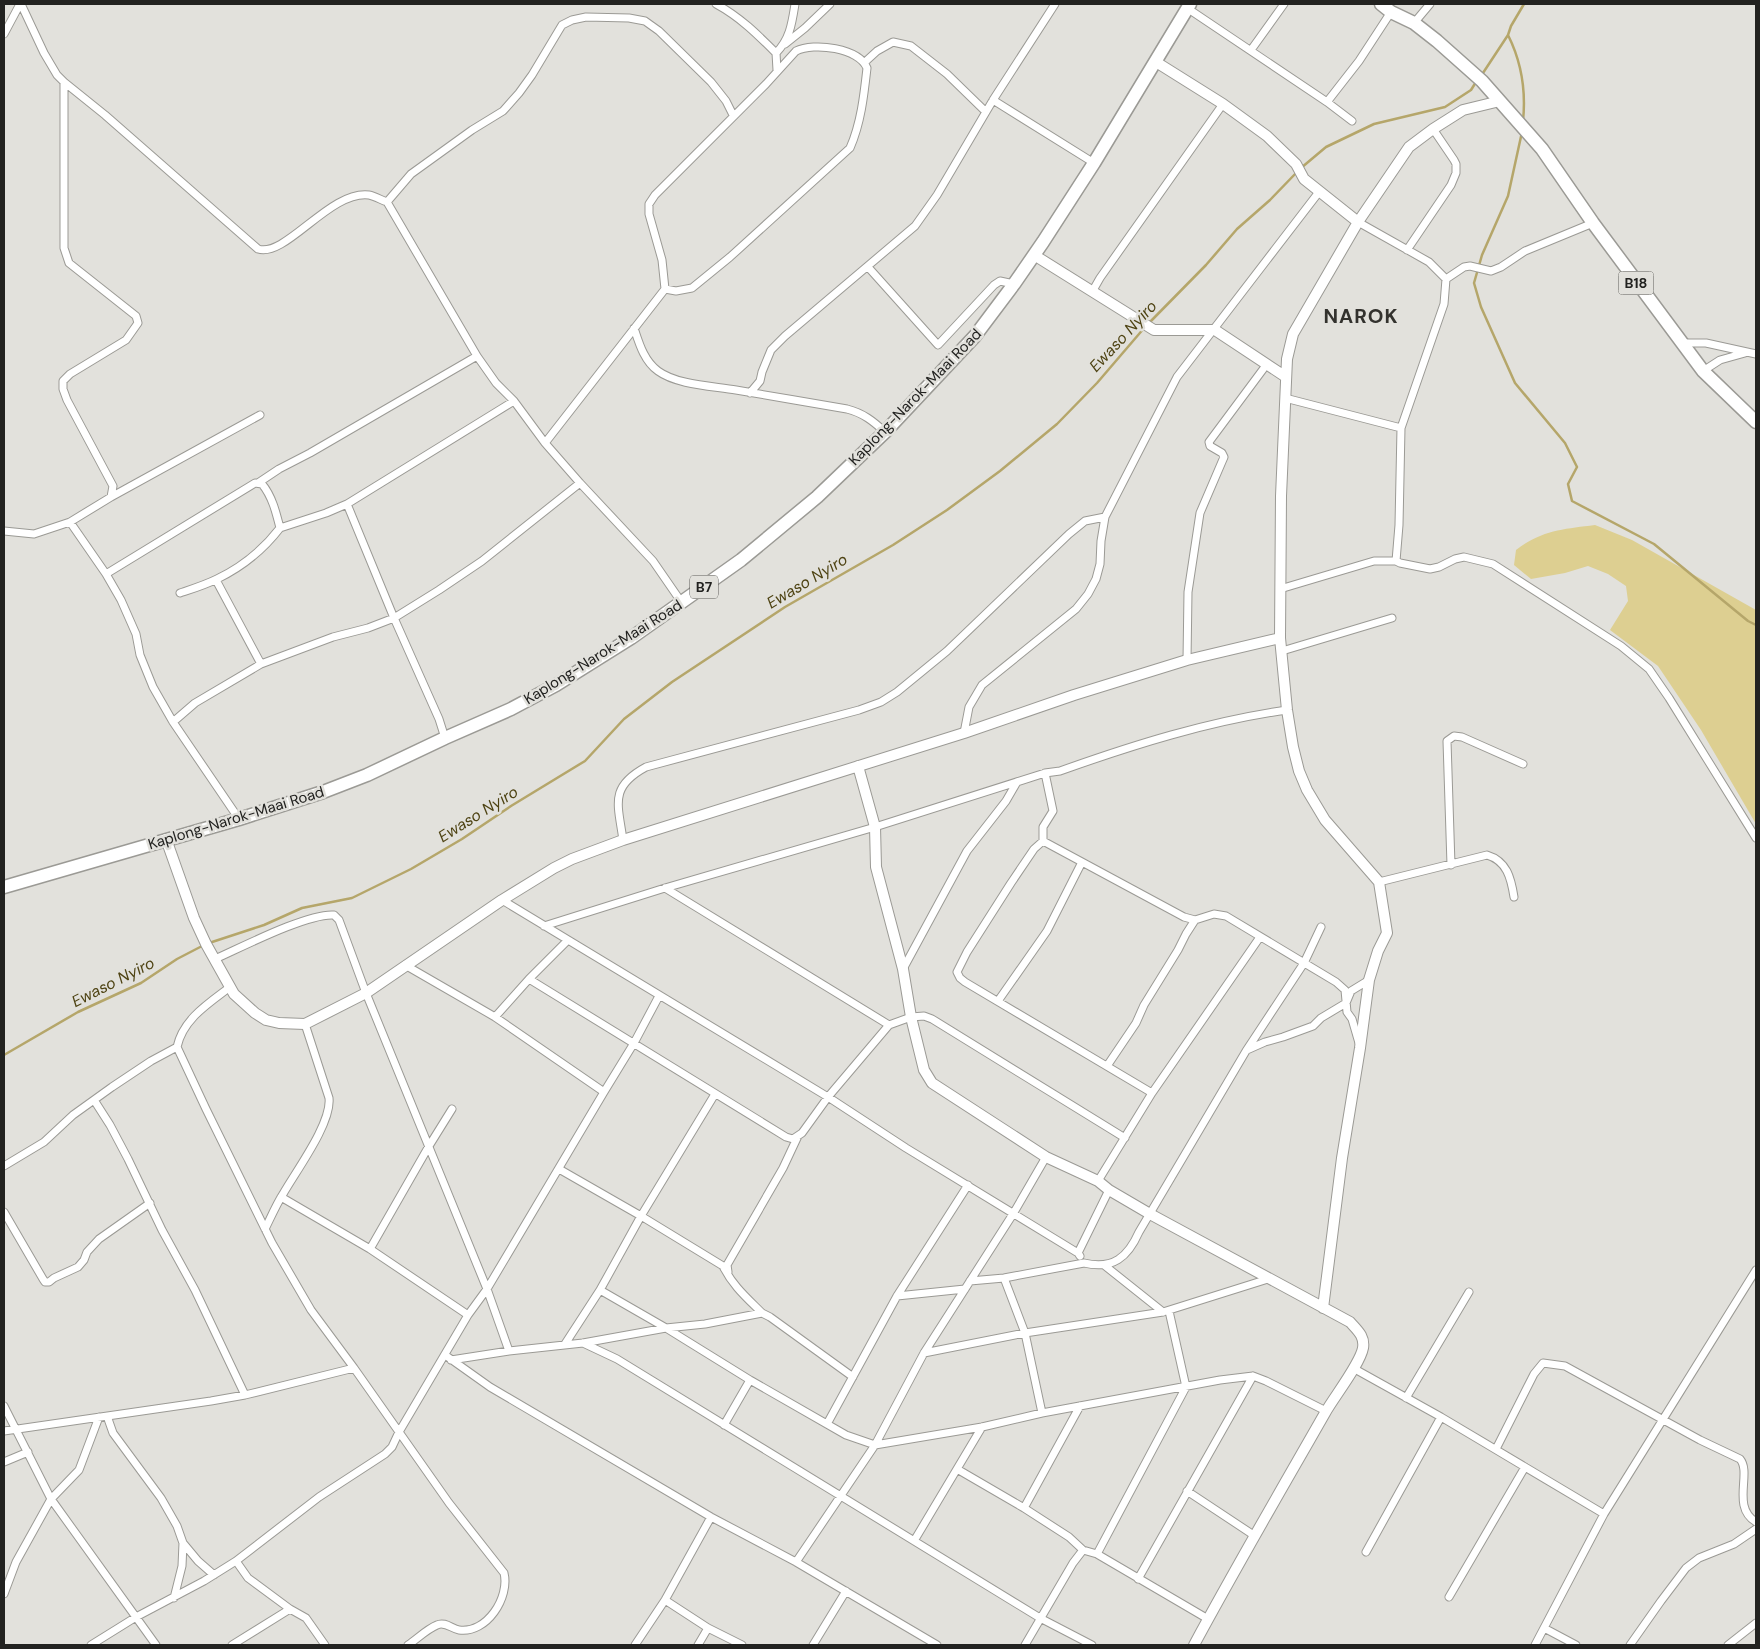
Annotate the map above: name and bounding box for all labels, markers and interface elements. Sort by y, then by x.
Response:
road number: B18 [1618,272,1654,294]
water label: Ewaso Nyiro [1084,296,1162,376]
district label: NAROK [1323,303,1399,329]
street label: Kaplong-Narok-Maai Road [844,324,986,470]
water label: Ewaso Nyiro [763,549,851,613]
road number: B7 [690,576,718,598]
street label: Kaplong-Narok-Maai Road [520,595,686,709]
water label: Ewaso Nyiro [434,781,522,847]
street label: Kaplong-Narok-Maai Road [146,782,326,854]
water label: Ewaso Nyiro [68,952,158,1012]

